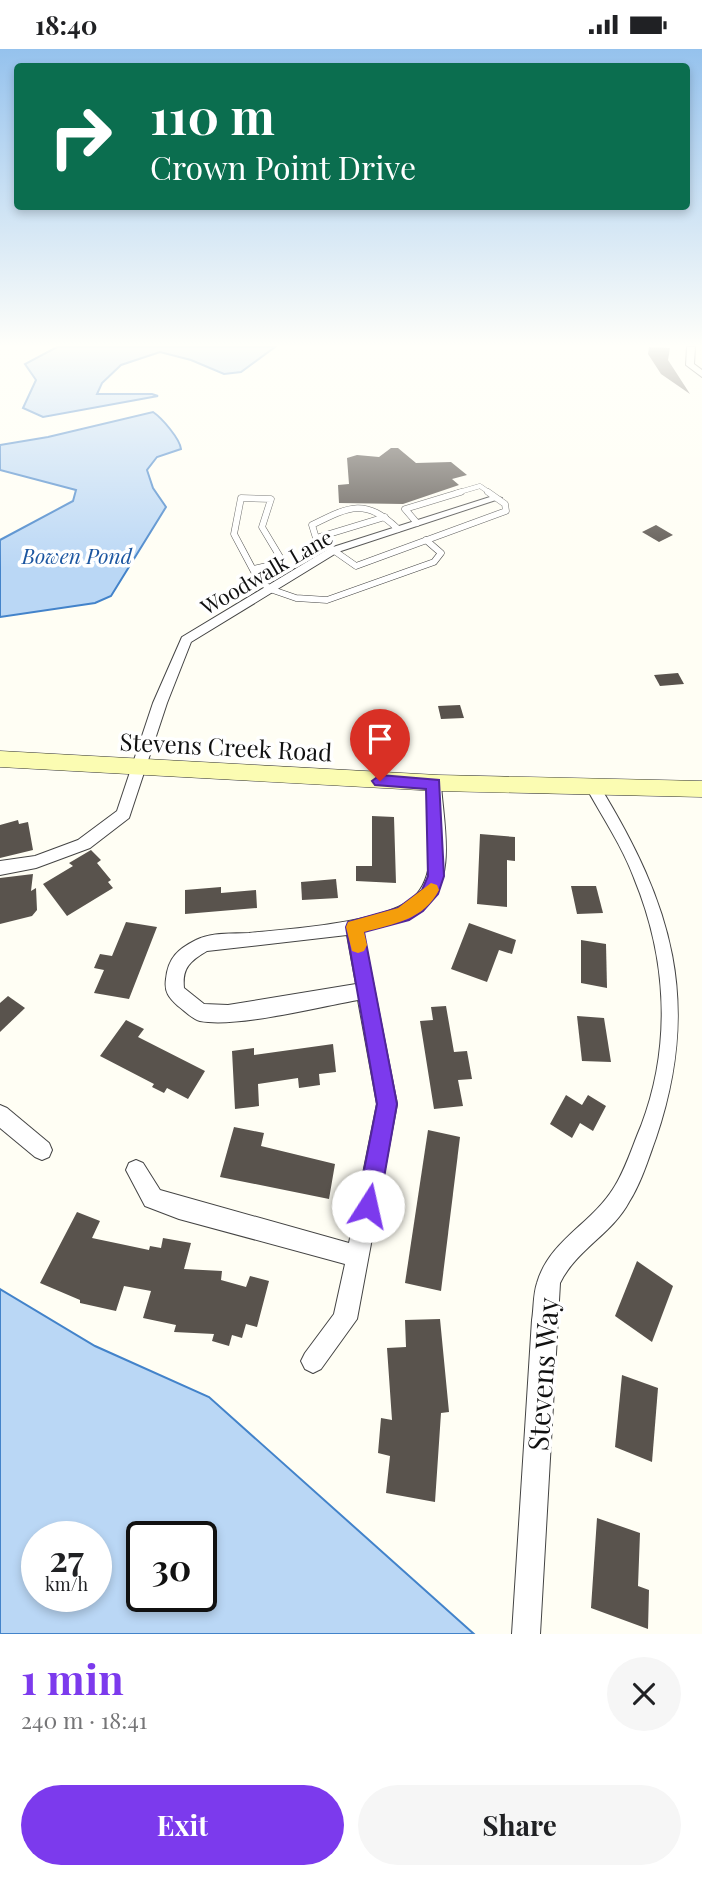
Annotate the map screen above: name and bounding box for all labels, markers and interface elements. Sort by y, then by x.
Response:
text: 18:40 [35,7,98,42]
text: 110 m [150,82,275,147]
icon: right [35,91,126,182]
text: Crown Point Drive [150,145,416,188]
street label: Woodwalk Lane [194,522,337,621]
water label: Bowen Pond [21,541,133,569]
pin [350,709,410,781]
icon: arrive [361,720,399,758]
street label: Stevens Creek Road [119,724,333,768]
position arrow [331,1169,405,1243]
street label: Stevens Way [518,1296,566,1452]
speed limit sign: 30 [126,1521,217,1612]
text: 27 [49,1534,84,1581]
text: km/h [45,1572,88,1596]
text: 1 min [21,1650,124,1706]
button: close [607,1657,681,1731]
text: 240 m · 18:41 [21,1704,147,1735]
button: Exit [21,1785,344,1865]
button: Share [358,1785,681,1865]

